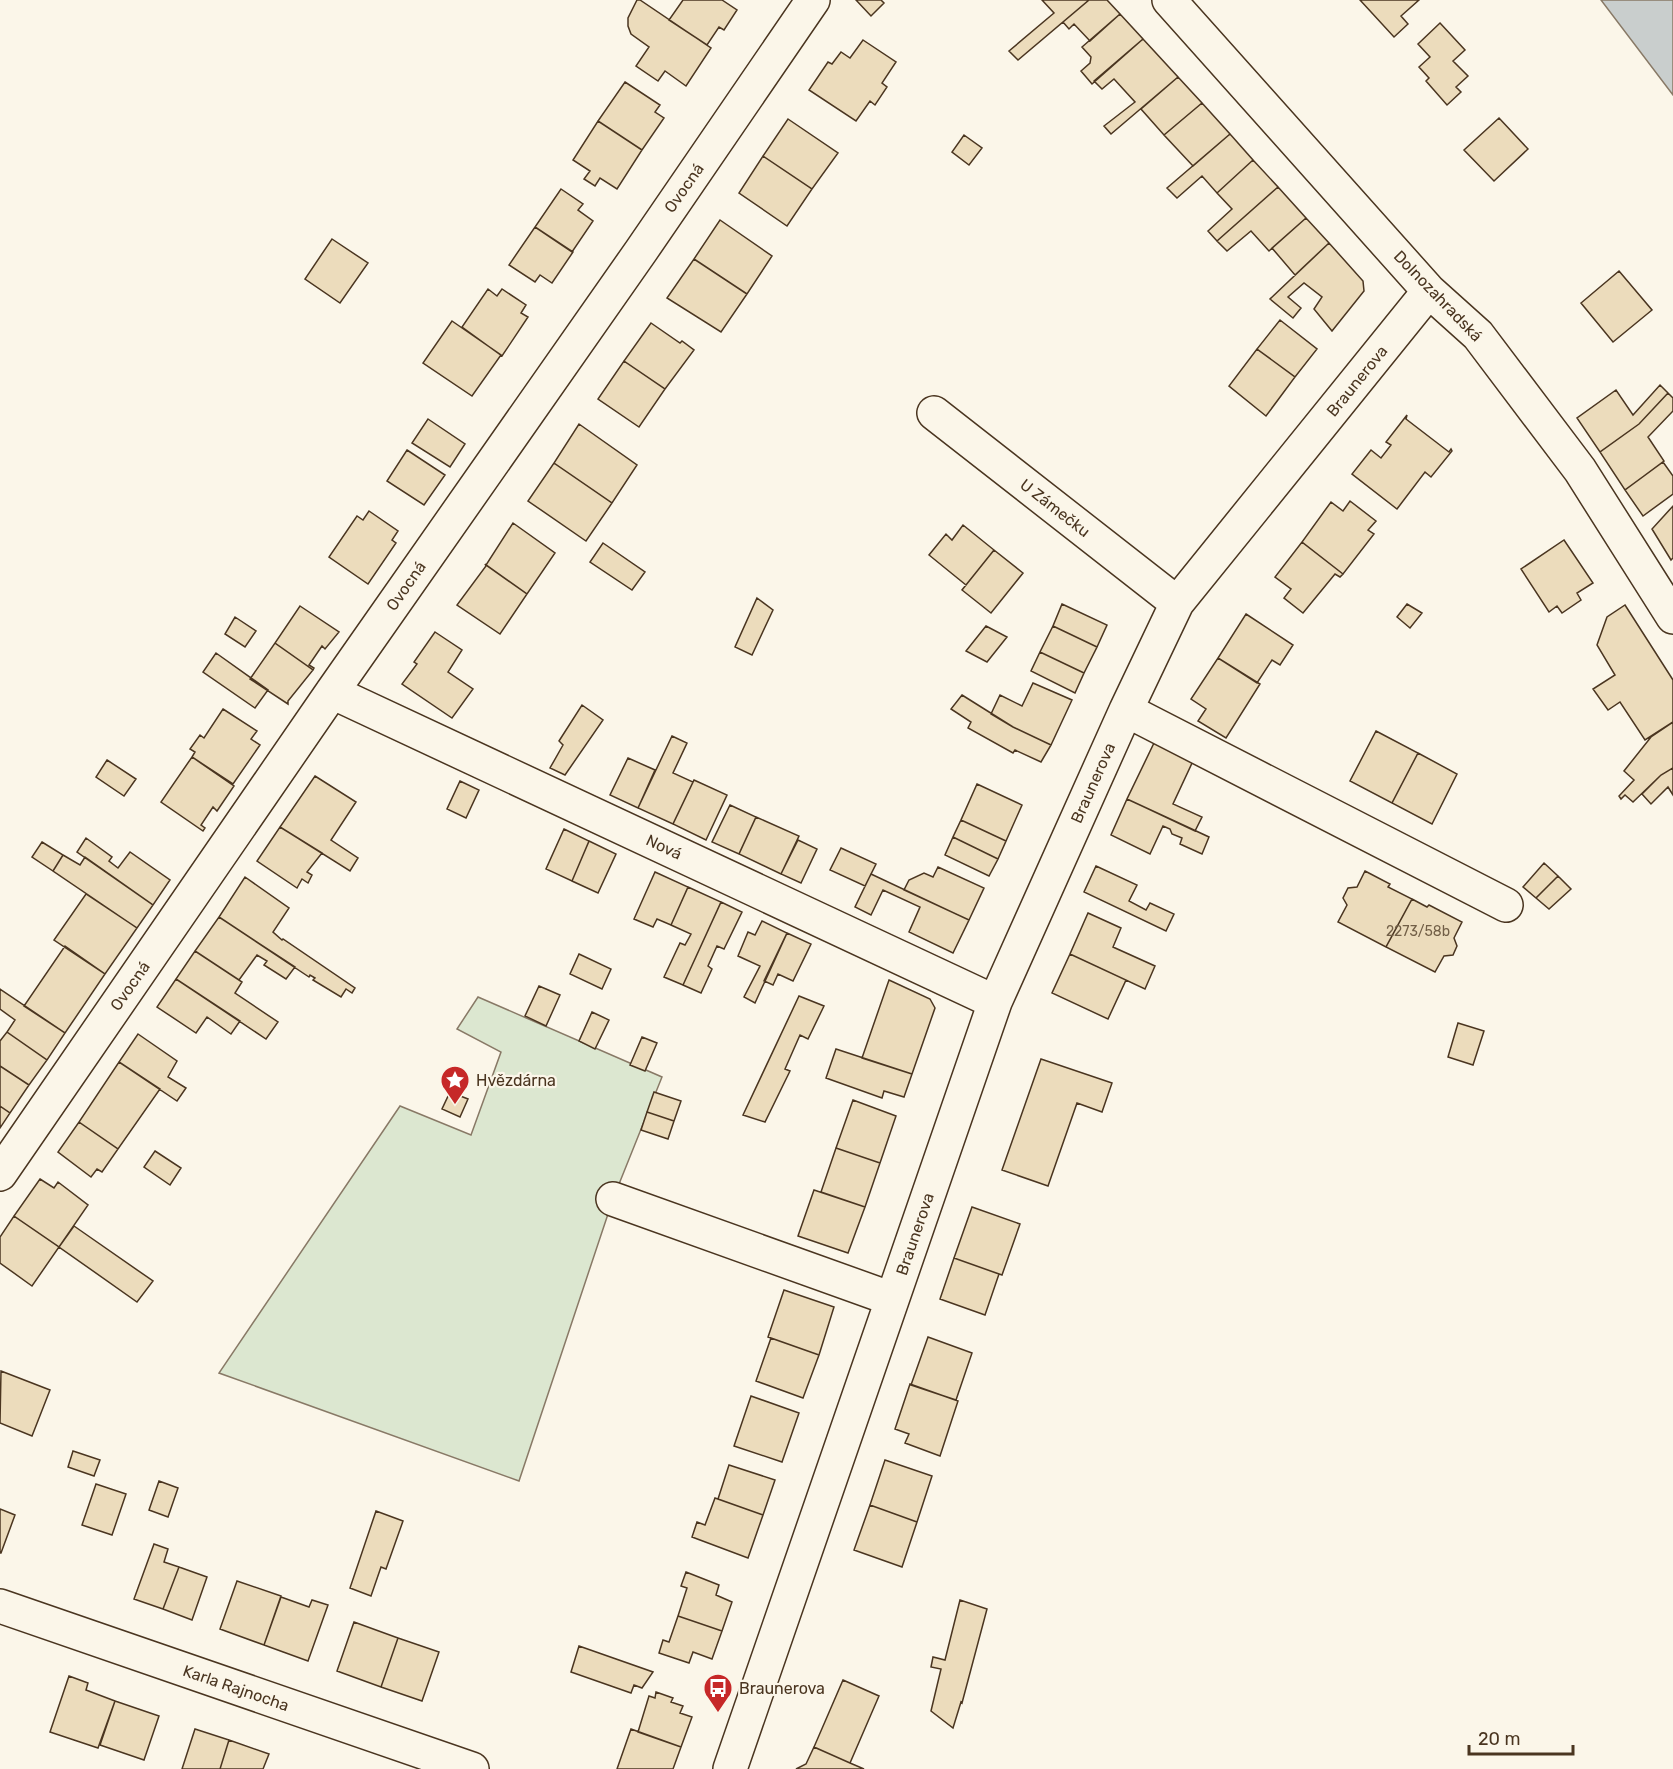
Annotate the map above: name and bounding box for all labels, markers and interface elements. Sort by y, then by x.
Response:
street label: Ovocná [660,160,708,216]
street label: Dolnozahradská [1390,247,1486,345]
street label: Braunerova [1323,342,1391,420]
street label: U Zámečku [1016,475,1094,541]
street label: Ovocná [382,558,430,614]
street label: Braunerova [1067,740,1119,826]
street label: Nová [643,830,685,864]
house number: 2273/58b [1386,923,1450,940]
street label: Ovocná [106,958,154,1014]
place icon: Hvězdárna [439,1064,471,1106]
place label: Hvězdárna [476,1071,556,1090]
street label: Braunerova [892,1190,938,1278]
street label: Karla Rajnocha [180,1661,292,1715]
bus stop icon: Braunerova [702,1672,734,1714]
place label: Braunerova [739,1679,825,1698]
scale bar [1469,1718,1572,1756]
text: 20 m [1478,1728,1520,1750]

